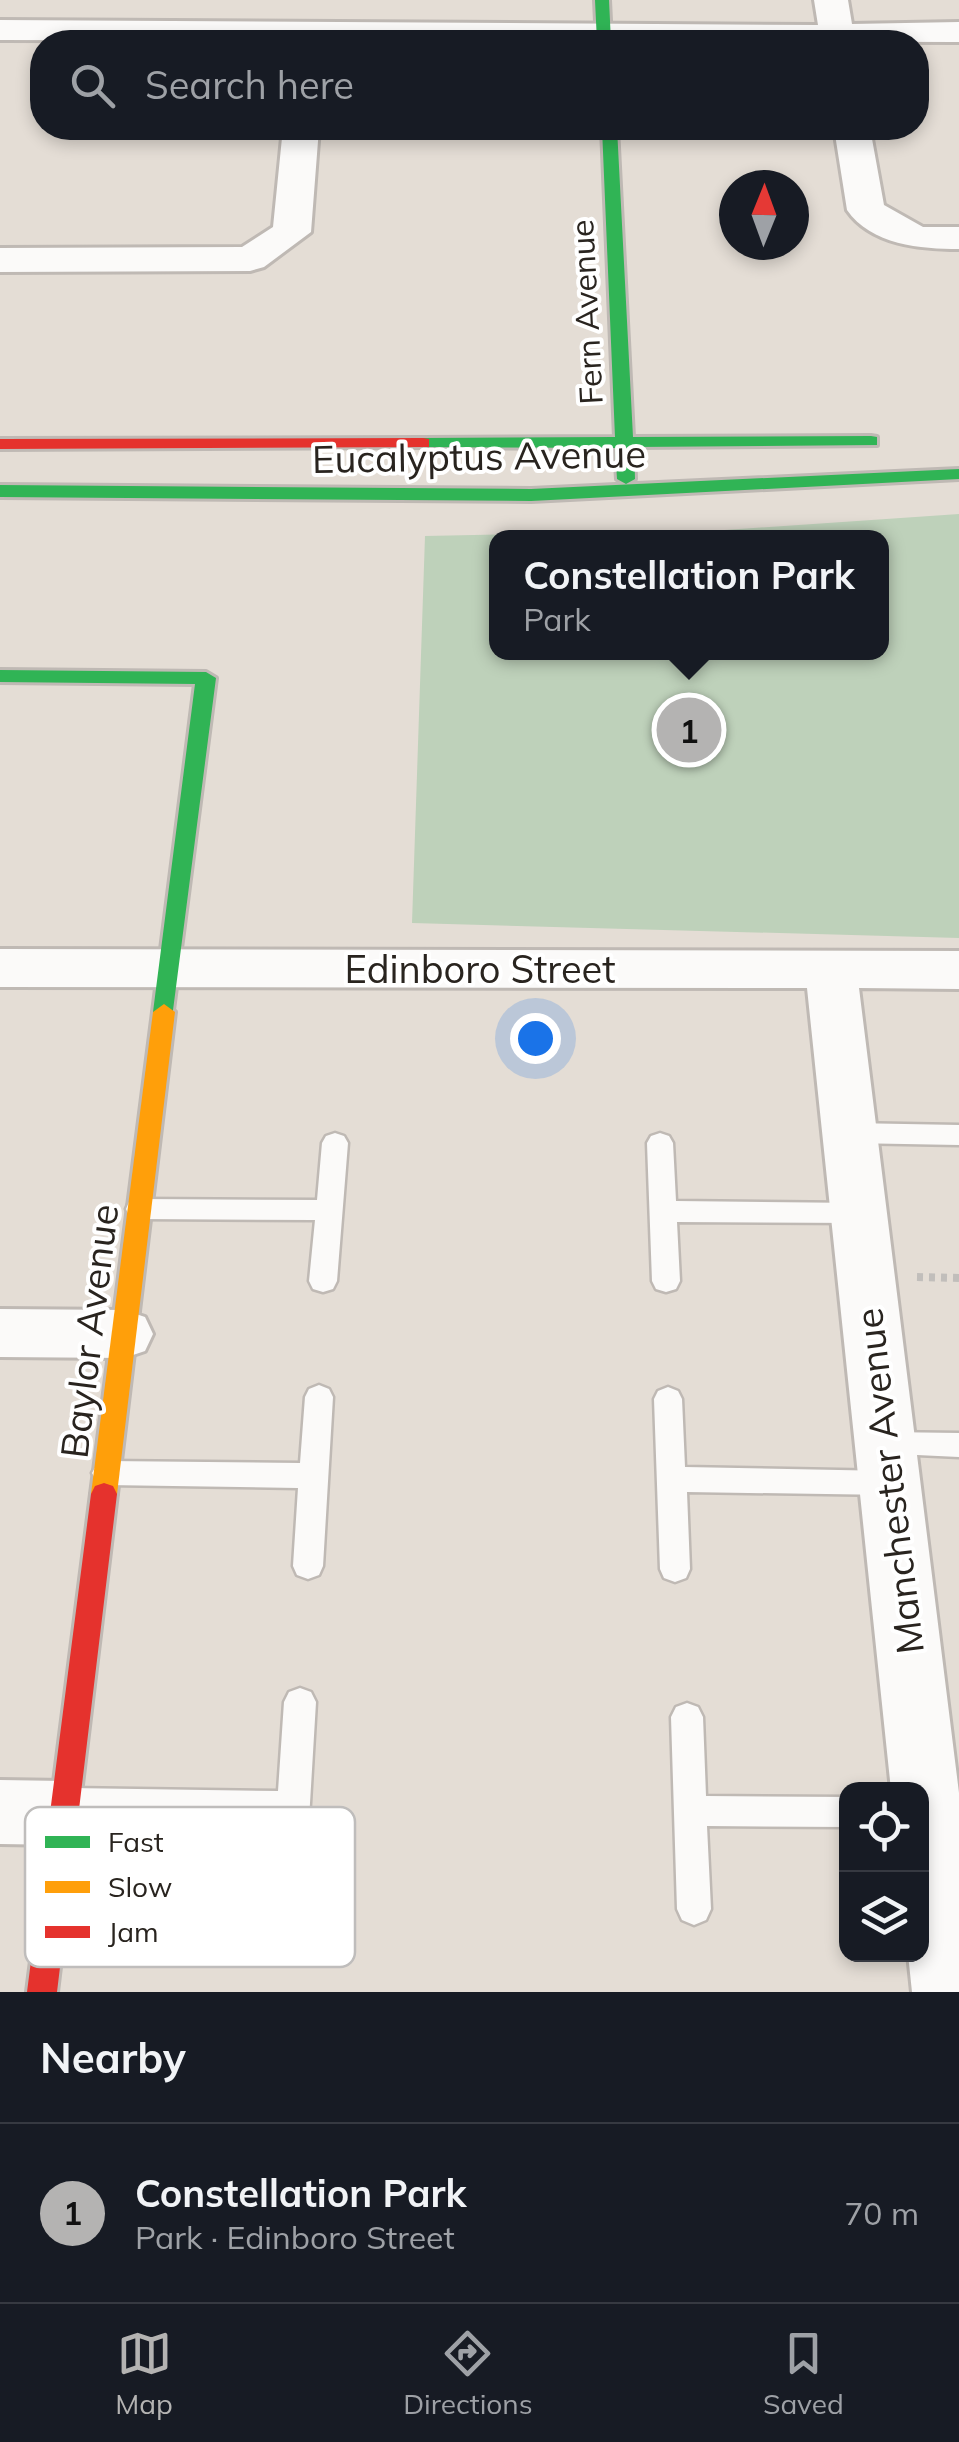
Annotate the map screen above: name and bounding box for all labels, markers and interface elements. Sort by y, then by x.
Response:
search box [30,30,929,140]
icon: search [65,58,120,113]
text: Search here [145,61,354,109]
north arrow [719,170,809,260]
street label: Fern Avenue [561,219,611,405]
street label: Eucalyptus Avenue [312,429,646,483]
popup [489,530,889,660]
text: Constellation Park [523,551,855,599]
text: Park [523,599,591,639]
pin: 1 [656,692,722,768]
street label: Edinboro Street [344,945,616,993]
your location [510,1013,561,1064]
street label: Baylor Avenue [50,1201,128,1461]
street label: Manchester Avenue [844,1305,934,1657]
map controls [839,1782,929,1962]
button: locate [839,1782,929,1872]
legend [25,1807,355,1967]
text: Fast [108,1824,164,1859]
text: Slow [108,1869,172,1904]
button: layers [839,1872,929,1962]
text: Jam [108,1914,159,1949]
text: Nearby [40,2031,186,2084]
text: Constellation Park [135,2169,466,2217]
text: 1 [63,2193,82,2233]
text: 70 m [844,2193,919,2233]
text: Park · Edinboro Street [135,2217,455,2257]
tab: Map [115,2326,173,2421]
tab: Directions [403,2326,533,2421]
tab: Saved [763,2326,844,2421]

